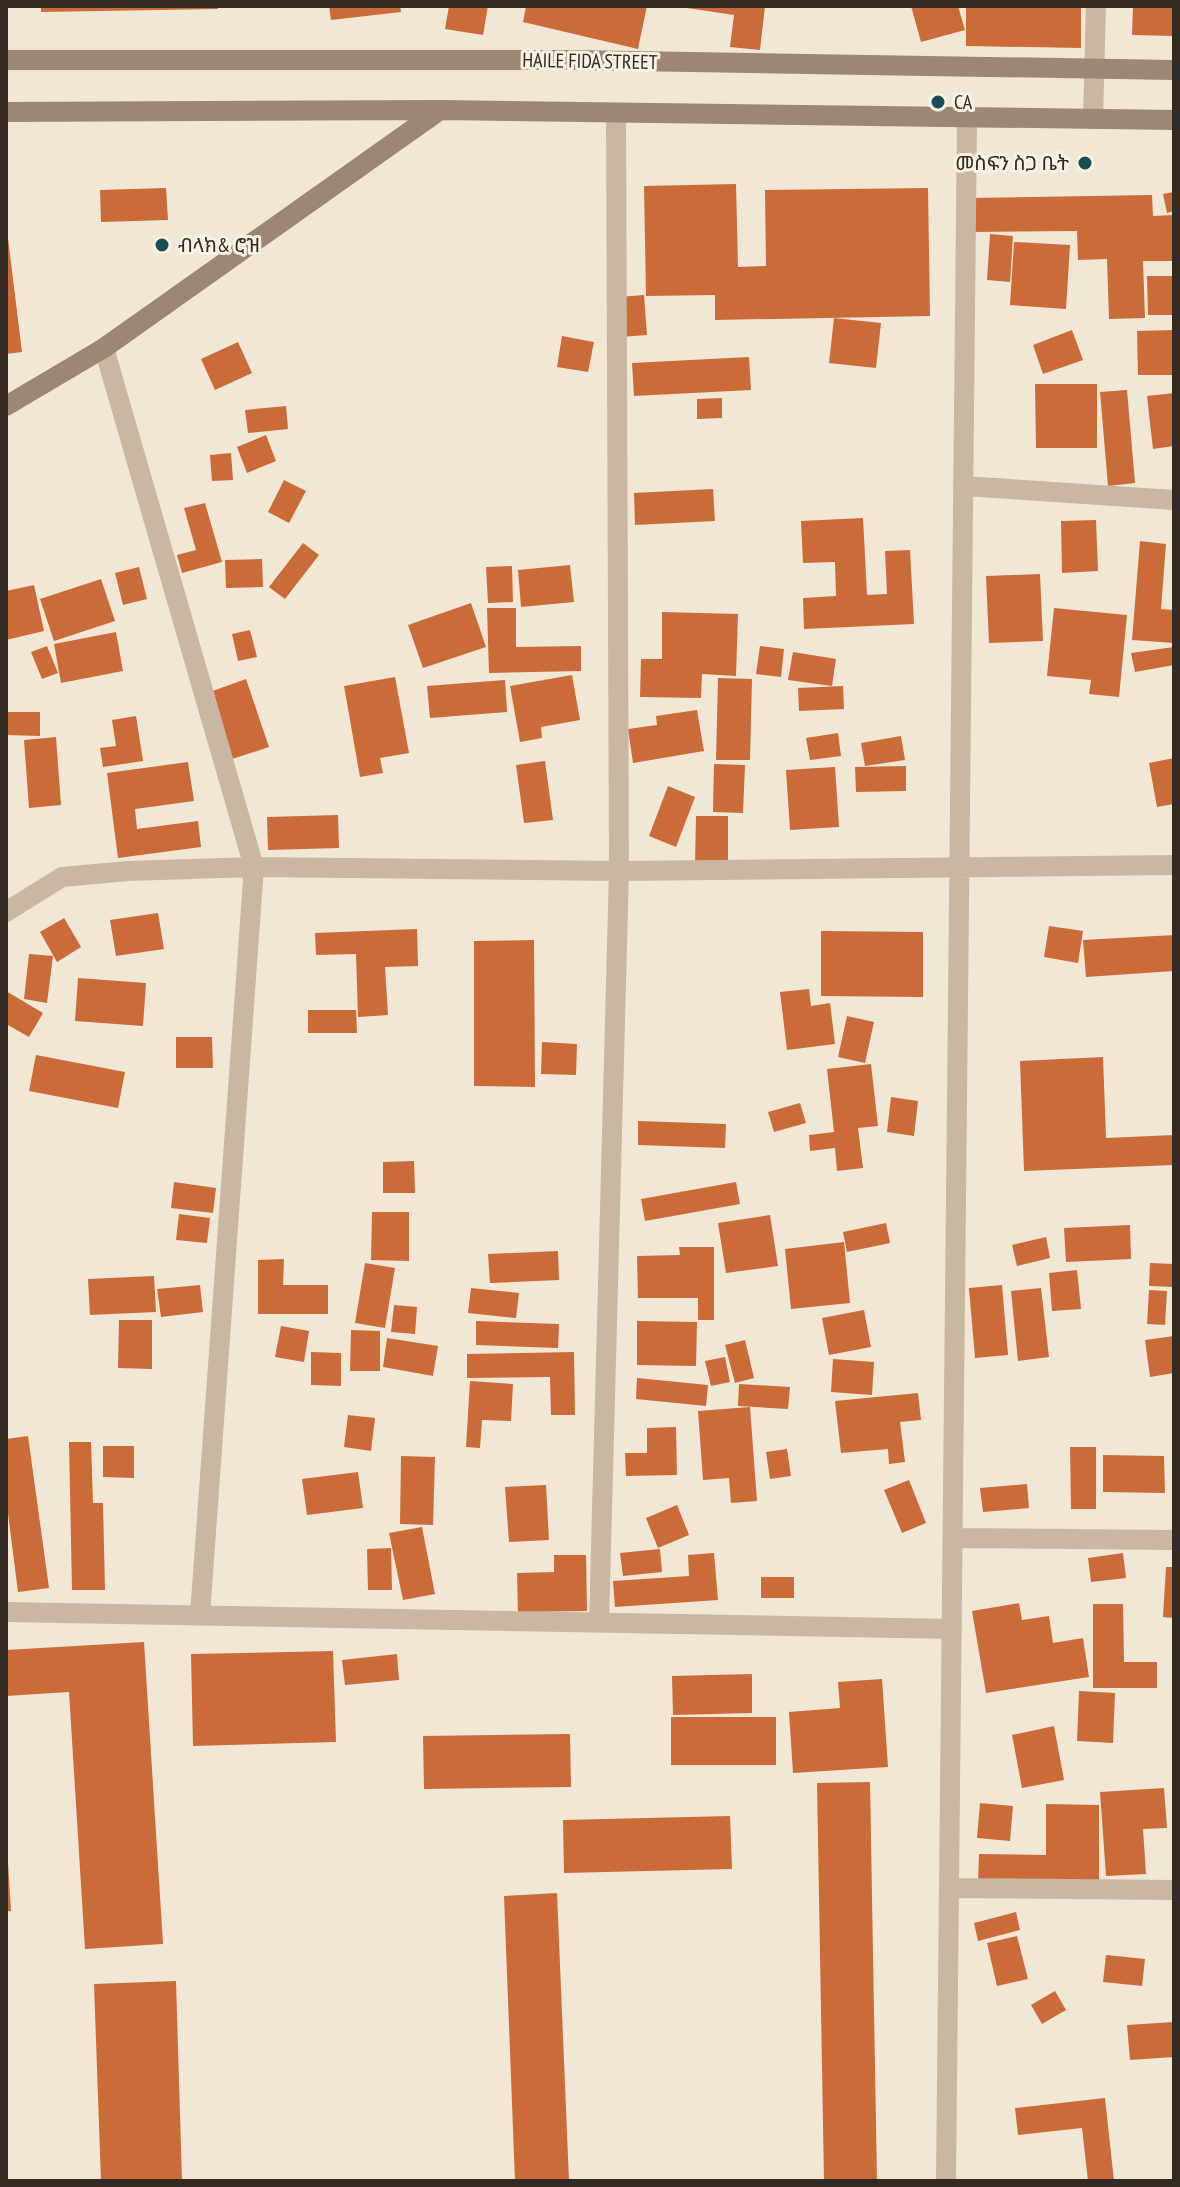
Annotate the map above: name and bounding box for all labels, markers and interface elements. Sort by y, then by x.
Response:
street label: HAILE FIDA STREET [522,47,658,75]
place label: CA [954,89,973,115]
marker: CA [929,93,947,111]
place label: መስፍን ስጋ ቤት [955,150,1069,176]
marker: መስፍን ስጋ ቤት [1076,154,1094,172]
place label: ብላክ& ሮዝ [178,232,260,258]
marker: ብላክ& ሮዝ [153,236,171,254]

